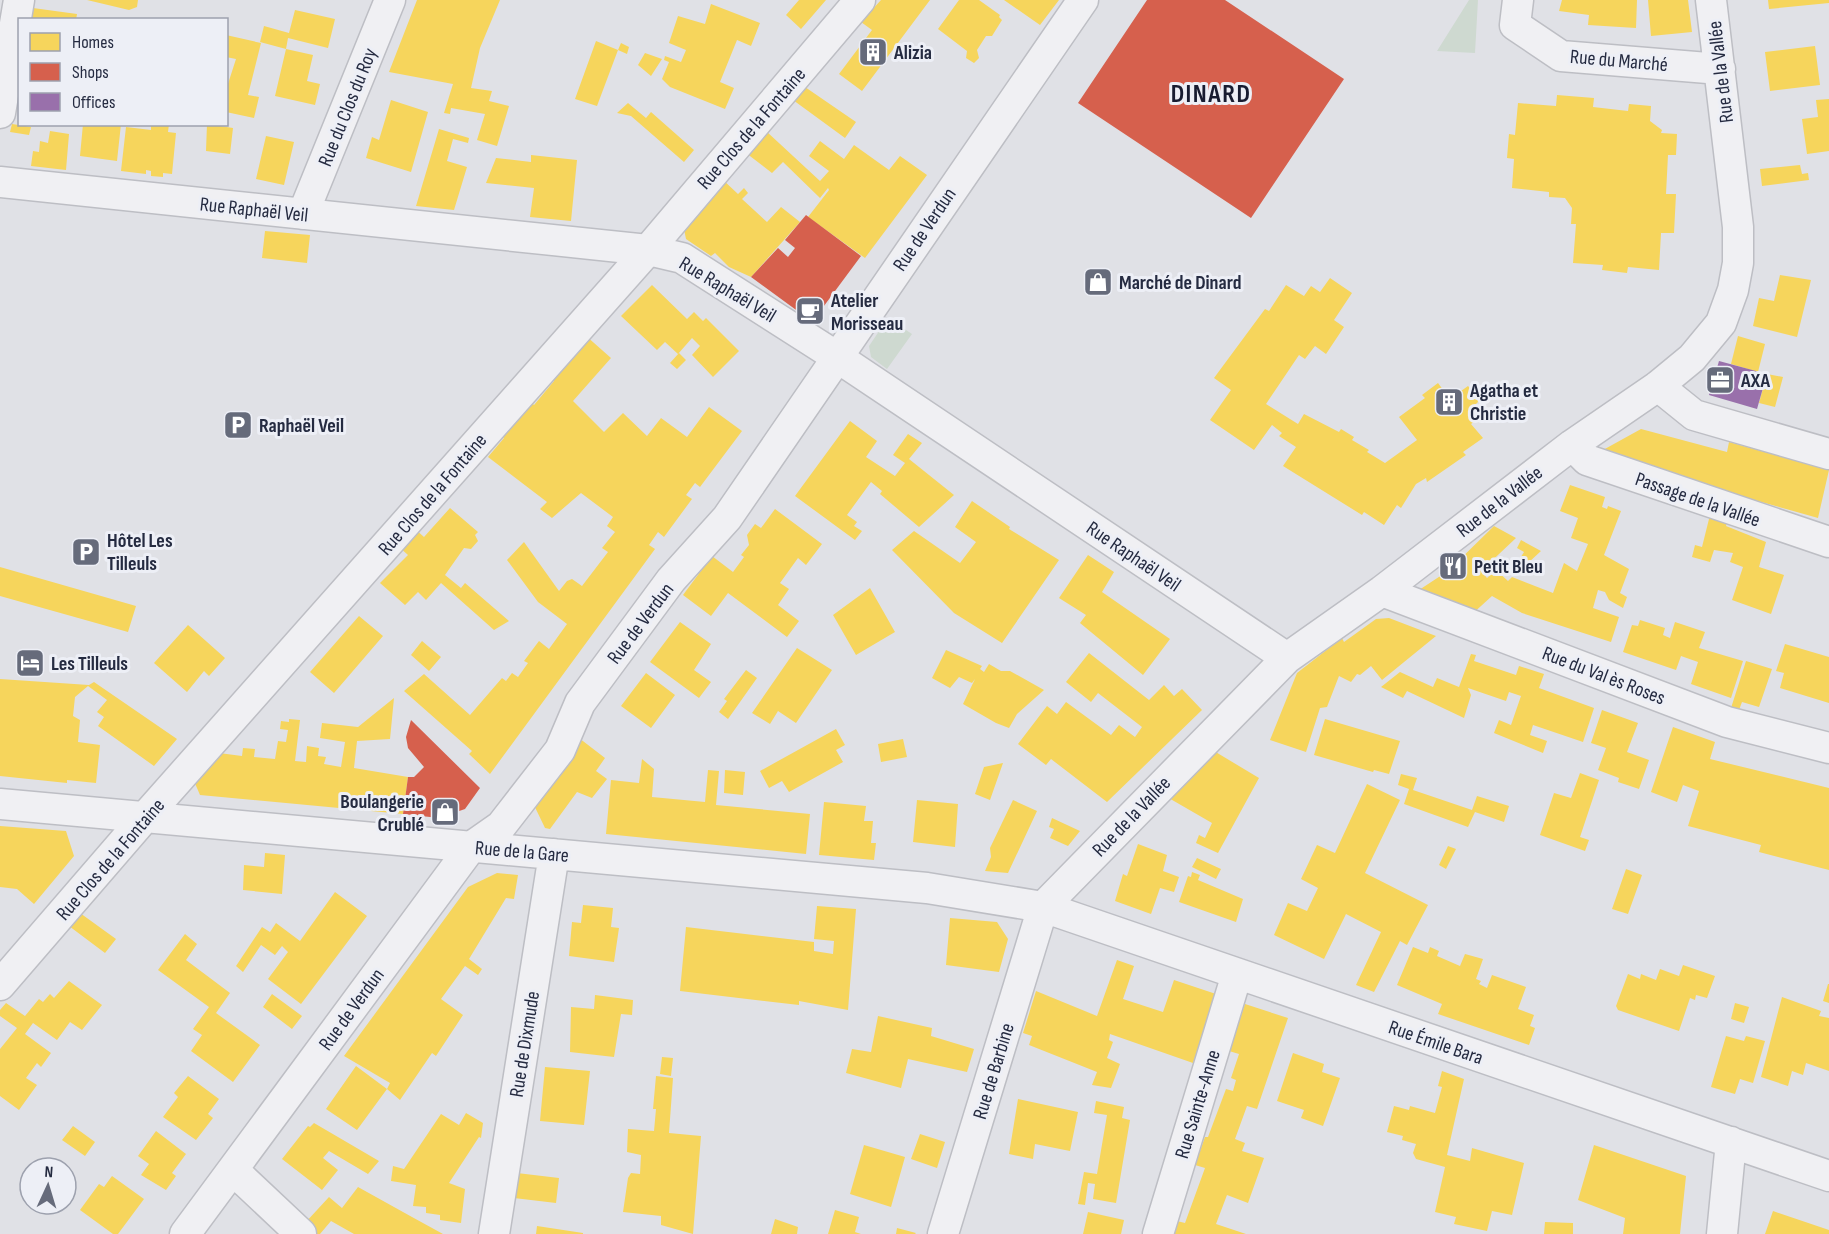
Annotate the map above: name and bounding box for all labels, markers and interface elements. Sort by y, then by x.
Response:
legend [18,18,228,126]
street label: Rue de la Vallée [1703,20,1739,124]
text: Homes [72,32,114,53]
building icon: Alizia [857,36,889,68]
place label: Alizia [893,41,932,65]
street label: Rue du Clos du Roy [313,44,383,170]
street label: Rue du Marché [1569,45,1669,77]
text: Shops [72,62,109,83]
street label: Rue Clos de la Fontaine [692,63,811,194]
district label: DINARD [1171,79,1251,110]
text: Offices [72,92,115,113]
street label: Rue de Verdun [888,183,961,276]
street label: Rue Raphaël Veil [199,192,309,228]
street label: Rue Raphaël Veil [675,252,780,328]
shop icon: Marché de Dinard [1082,266,1114,298]
place label: Marché de Dinard [1119,271,1241,295]
place label: Atelier Morisseau [830,289,903,336]
cafe icon: Atelier Morisseau [794,295,826,327]
office icon: AXA [1704,364,1736,396]
place label: AXA [1740,369,1770,393]
place label: Agatha et Christie [1469,379,1538,426]
building icon: Agatha et Christie [1433,386,1465,418]
parking icon: Raphaël Veil [222,409,254,441]
place label: Raphaël Veil [259,414,344,438]
street label: Rue Clos de la Fontaine [373,429,492,560]
street label: Rue de la Vallée [1452,461,1547,543]
street label: Passage de la Vallée [1632,467,1763,533]
street label: Rue Raphaël Veil [1082,516,1185,597]
place label: Hôtel Les Tilleuls [107,529,173,576]
parking icon: Hôtel Les Tilleuls [70,536,102,568]
restaurant icon: Petit Bleu [1437,550,1469,582]
place label: Petit Bleu [1474,555,1543,579]
street label: Rue de Verdun [602,578,679,669]
street label: Rue du Val ès Roses [1539,641,1669,710]
hotel icon: Les Tilleuls [14,647,46,679]
place label: Les Tilleuls [51,652,128,676]
street label: Rue de la Vallée [1087,771,1176,862]
place label: Boulangerie Crublé [340,790,424,837]
street label: Rue Clos de la Fontaine [51,794,170,925]
shop icon: Boulangerie Crublé [429,796,461,828]
street label: Rue de la Gare [474,836,570,868]
street label: Rue de Verdun [314,964,390,1055]
street label: Rue de Dixmude [505,989,545,1099]
street label: Rue Émile Bara [1385,1016,1486,1070]
street label: Rue de Barbine [968,1020,1020,1122]
street label: Rue Sainte-Anne [1170,1047,1226,1162]
north arrow [18,1156,78,1216]
text: N [44,1163,54,1182]

